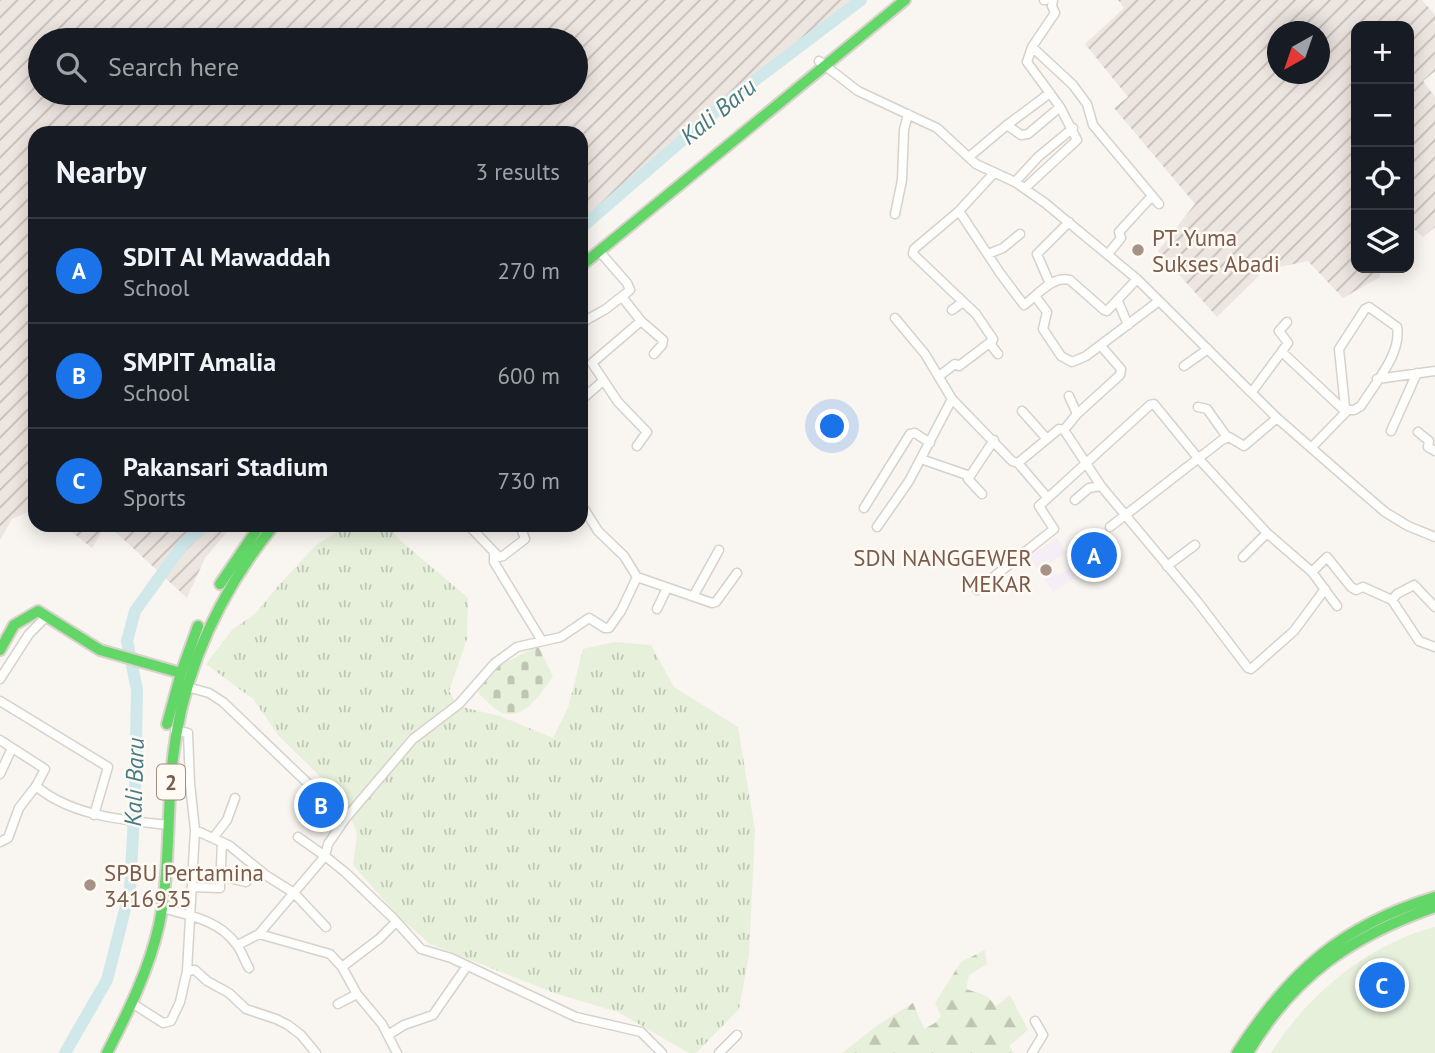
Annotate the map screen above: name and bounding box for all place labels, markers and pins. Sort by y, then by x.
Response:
place label: PT. Yuma Sukses Abadi [1152,223,1280,278]
marker: PT. Yuma Sukses Abadi [1130,242,1146,258]
pin: A [1071,529,1117,581]
place label: SDN NANGGEWER MEKAR [853,543,1032,598]
marker: SDN NANGGEWER MEKAR [1038,562,1054,578]
pin: B [298,779,344,831]
place label: SPBU Pertamina 3416935 [104,858,264,913]
marker: SPBU Pertamina 3416935 [82,877,98,893]
pin: C [1359,959,1405,1011]

